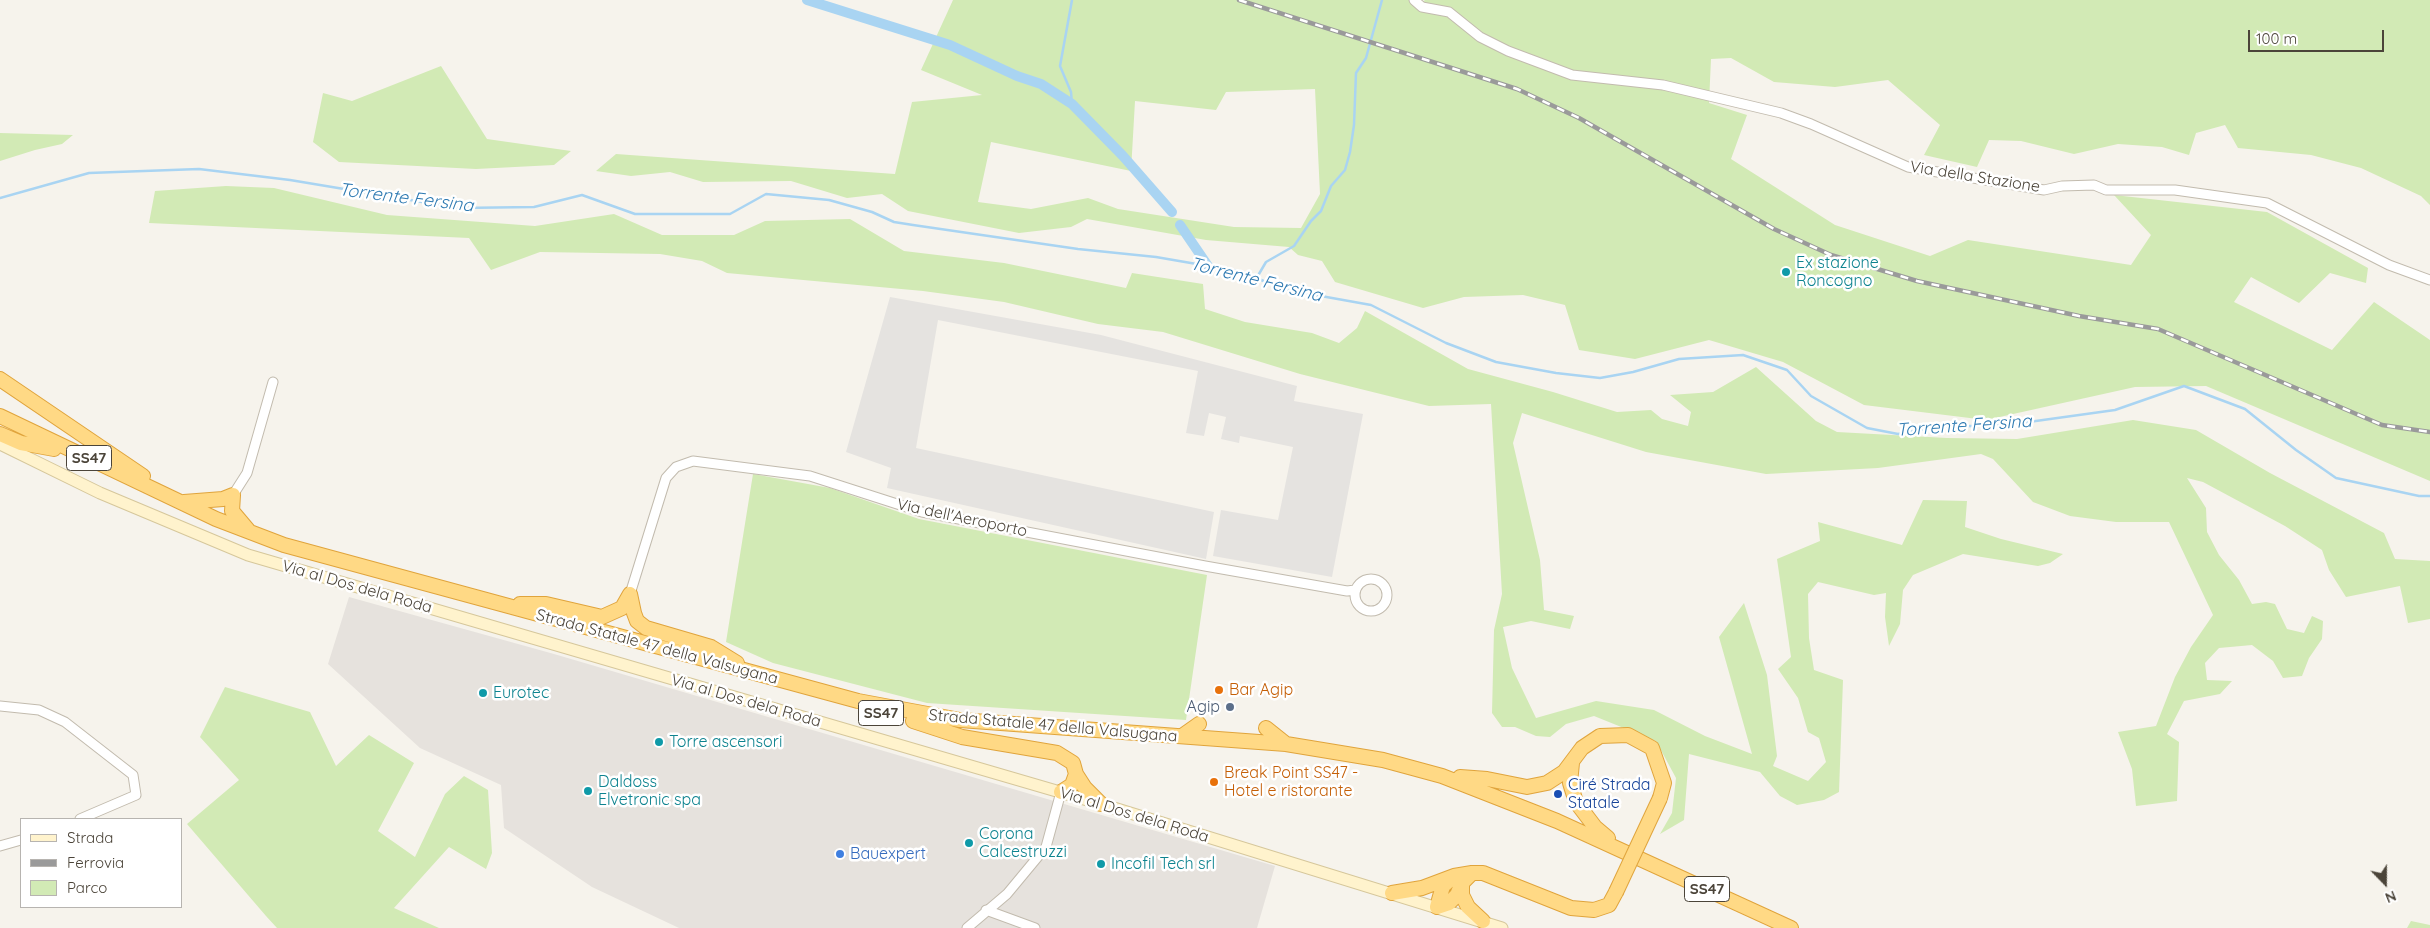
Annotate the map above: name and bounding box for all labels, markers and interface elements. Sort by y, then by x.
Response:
scale bar [2250,20,2386,52]
text: 100 m [2256,29,2297,48]
street label: Via della Stazione [1909,157,2041,197]
water label: Torrente Fersina [338,179,474,217]
water label: Torrente Fersina [1188,253,1324,307]
place label: Ex stazione Roncogno [1796,253,1879,291]
marker: Ex stazione Roncogno [1780,266,1792,278]
water label: Torrente Fersina [1896,411,2032,441]
road number: SS47 [66,446,112,470]
street label: Via dell'Aeroporto [895,495,1029,541]
street label: Via al Dos dela Roda [280,556,434,618]
street label: Strada Statale 47 della Valsugana [534,605,780,689]
street label: Via al Dos dela Roda [669,670,823,732]
place label: Bar Agip [1229,680,1293,700]
place label: Eurotec [493,683,549,703]
marker: Bar Agip [1213,684,1225,696]
marker: Eurotec [477,687,489,699]
place label: Agip [1187,697,1220,717]
road number: SS47 [858,700,904,726]
marker: Agip [1224,701,1236,713]
street label: Strada Statale 47 della Valsugana [928,706,1178,746]
place label: Torre ascensori [669,732,782,752]
marker: Torre ascensori [653,736,665,748]
place label: Break Point SS47 - Hotel e ristorante [1224,763,1358,801]
place label: Daldoss Elvetronic spa [598,772,701,810]
place label: Ciré Strada Statale [1568,775,1651,813]
marker: Break Point SS47 - Hotel e ristorante [1208,776,1220,788]
street label: Via al Dos dela Roda [1057,783,1211,847]
marker: Daldoss Elvetronic spa [582,785,594,797]
marker: Ciré Strada Statale [1552,788,1564,800]
legend [20,818,182,908]
place label: Corona Calcestruzzi [979,824,1067,862]
text: Strada [67,828,113,847]
marker: Corona Calcestruzzi [963,837,975,849]
place label: Bauexpert [850,844,926,864]
marker: Bauexpert [834,848,846,860]
text: Ferrovia [67,853,124,872]
place label: Incofil Tech srl [1111,854,1215,874]
marker: Incofil Tech srl [1095,858,1107,870]
north arrow [2360,858,2410,908]
road number: SS47 [1684,876,1730,902]
text: Parco [67,878,107,897]
text: N [2382,887,2399,907]

